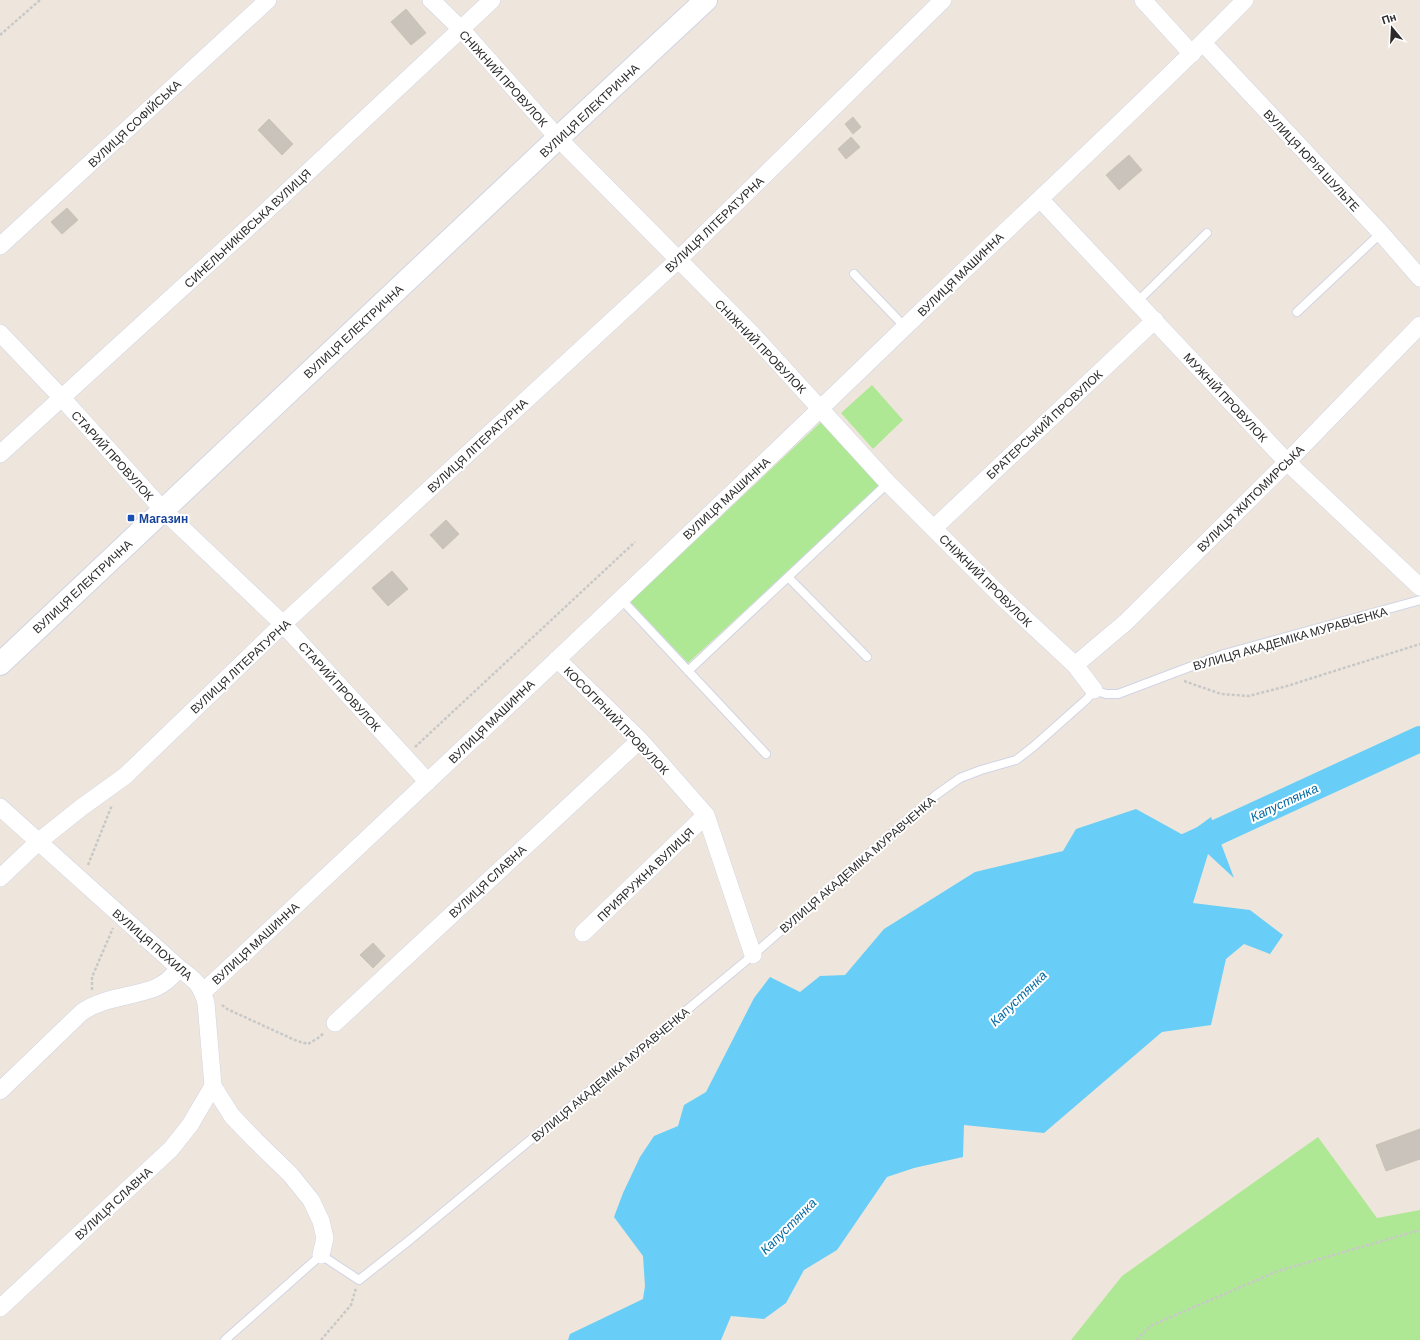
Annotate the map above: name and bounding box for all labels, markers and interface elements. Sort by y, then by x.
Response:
north arrow [1372,8,1412,48]
text: Пн [1380,10,1398,26]
street label: СНІЖНИЙ ПРОВУЛОК [457,27,551,129]
street label: ВУЛИЦЯ ЕЛЕКТРИЧНА [536,60,642,160]
street label: ВУЛИЦЯ СОФІЙСЬКА [85,76,184,170]
street label: ВУЛИЦЯ ЮРІЯ ШУЛЬТЕ [1260,106,1363,214]
street label: СИНЕЛЬНИКІВСЬКА ВУЛИЦЯ [181,166,314,291]
street label: ВУЛИЦЯ ЛІТЕРАТУРНА [662,173,767,276]
street label: ВУЛИЦЯ МАШИННА [914,229,1007,319]
street label: ВУЛИЦЯ ЕЛЕКТРИЧНА [300,281,406,381]
street label: СНІЖНИЙ ПРОВУЛОК [713,296,809,396]
street label: МУЖНІЙ ПРОВУЛОК [1181,350,1271,444]
street label: БРАТЕРСЬКИЙ ПРОВУЛОК [983,367,1105,481]
street label: ВУЛИЦЯ ЛІТЕРАТУРНА [424,395,531,496]
street label: СТАРИЙ ПРОВУЛОК [69,407,157,503]
street label: ВУЛИЦЯ ЖИТОМИРСЬКА [1194,442,1307,555]
street label: ВУЛИЦЯ МАШИННА [679,454,773,543]
place label: Магазин [139,511,188,525]
marker: Магазин [126,513,136,523]
street label: СНІЖНИЙ ПРОВУЛОК [937,531,1035,629]
street label: ВУЛИЦЯ ЕЛЕКТРИЧНА [29,536,135,636]
street label: ВУЛИЦЯ АКАДЕМІКА МУРАВЧЕНКА [1191,604,1389,673]
street label: ВУЛИЦЯ ЛІТЕРАТУРНА [187,616,294,717]
street label: СТАРИЙ ПРОВУЛОК [296,638,384,734]
street label: КОСОГІРНИЙ ПРОВУЛОК [562,663,672,777]
street label: ВУЛИЦЯ МАШИННА [445,676,538,766]
water label: Капустянка [1248,779,1320,825]
street label: ВУЛИЦЯ АКАДЕМІКА МУРАВЧЕНКА [776,793,938,936]
street label: ПРИЯРУЖНА ВУЛИЦЯ [594,824,697,924]
street label: ВУЛИЦЯ СЛАВНА [446,842,529,921]
street label: ВУЛИЦЯ МАШИННА [208,899,302,988]
street label: ВУЛИЦЯ ПОХИЛА [110,906,196,983]
water label: Капустянка [986,967,1050,1029]
street label: ВУЛИЦЯ АКАДЕМІКА МУРАВЧЕНКА [528,1004,692,1145]
street label: ВУЛИЦЯ СЛАВНА [72,1164,155,1243]
water label: Капустянка [757,1195,819,1257]

